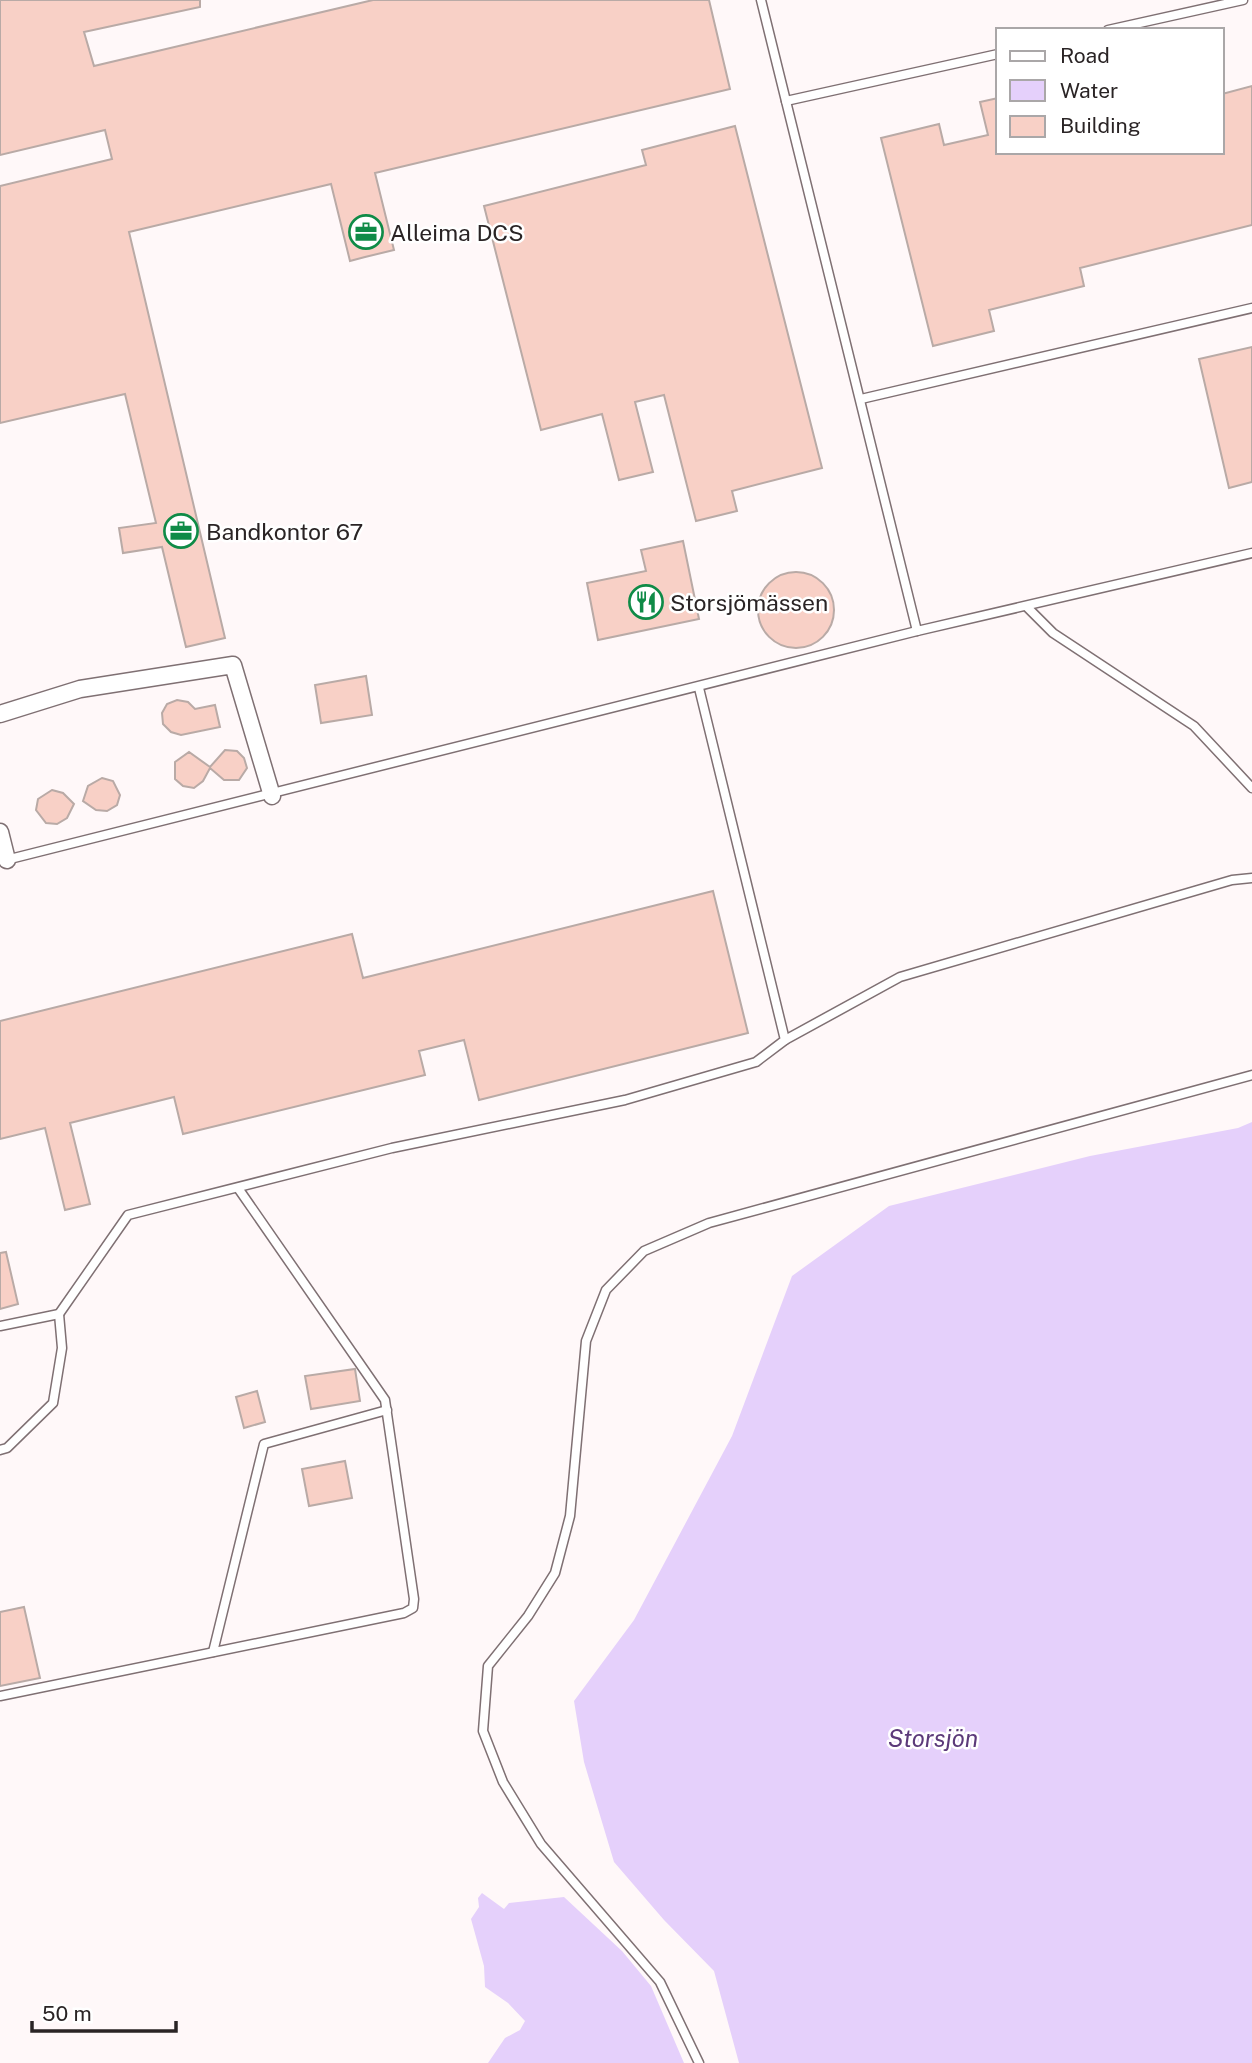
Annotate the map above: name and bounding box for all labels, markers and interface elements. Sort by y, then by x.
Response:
legend [996,28,1224,154]
text: Road [1060,43,1110,68]
text: Water [1060,78,1118,103]
text: Building [1060,113,1141,138]
office icon: Alleima DCS [347,213,385,251]
place label: Alleima DCS [390,219,524,246]
office icon: Bandkontor 67 [162,512,200,550]
place label: Bandkontor 67 [206,518,363,545]
restaurant icon: Storsjömässen [627,583,665,621]
place label: Storsjömässen [670,589,828,616]
water label: Storsjön [888,1724,978,1752]
scale bar [32,1990,175,2034]
text: 50 m [42,2001,92,2026]

